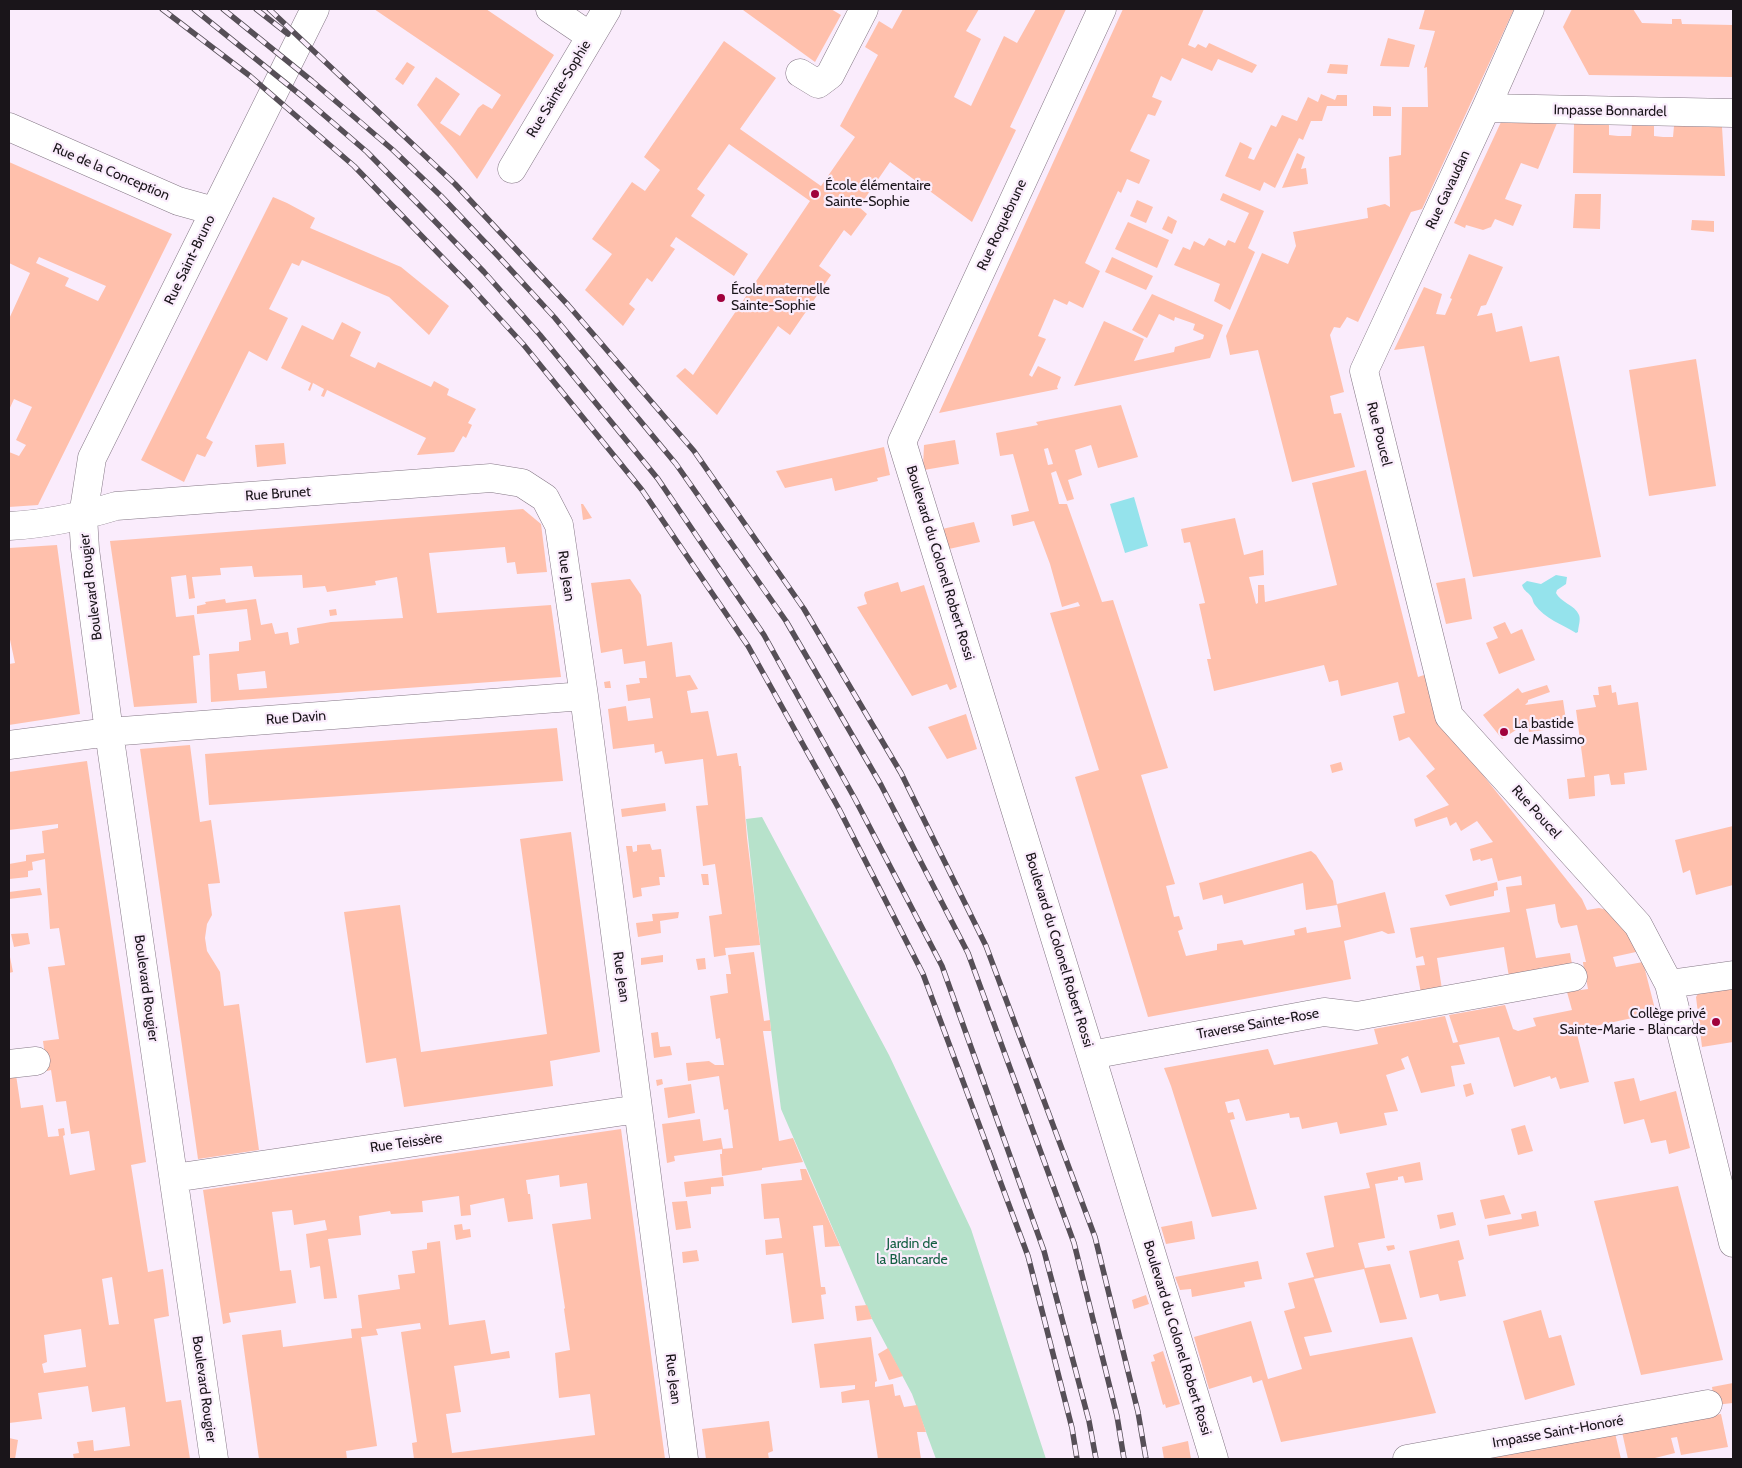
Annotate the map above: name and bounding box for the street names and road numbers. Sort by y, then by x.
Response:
street label: Rue Sainte-Sophie [523,37,595,141]
street label: Impasse Bonnardel [1553,102,1667,120]
street label: Rue de la Conception [50,140,172,204]
street label: Rue Gavaudan [1422,148,1474,232]
street label: Rue Roquebrune [974,177,1030,273]
street label: Rue Saint-Bruno [161,212,219,308]
street label: Rue Poucel [1363,400,1395,468]
street label: Boulevard du Colonel Robert Rossi [902,464,978,662]
street label: Rue Brunet [245,483,311,505]
street label: Boulevard Rougier [76,533,106,641]
street label: Rue Jean [554,550,578,602]
street label: Rue Davin [265,708,327,728]
street label: Rue Poucel [1508,782,1564,842]
street label: Boulevard du Colonel Robert Rossi [1021,851,1097,1049]
street label: Boulevard Rougier [130,934,162,1042]
street label: Rue Jean [609,951,633,1003]
street label: Traverse Sainte-Rose [1196,1005,1320,1043]
street label: Rue Teissère [369,1130,443,1156]
street label: Boulevard du Colonel Robert Rossi [1139,1239,1215,1437]
street label: Boulevard Rougier [188,1335,220,1443]
street label: Rue Jean [662,1353,684,1405]
street label: Impasse Saint-Honoré [1491,1412,1625,1452]

